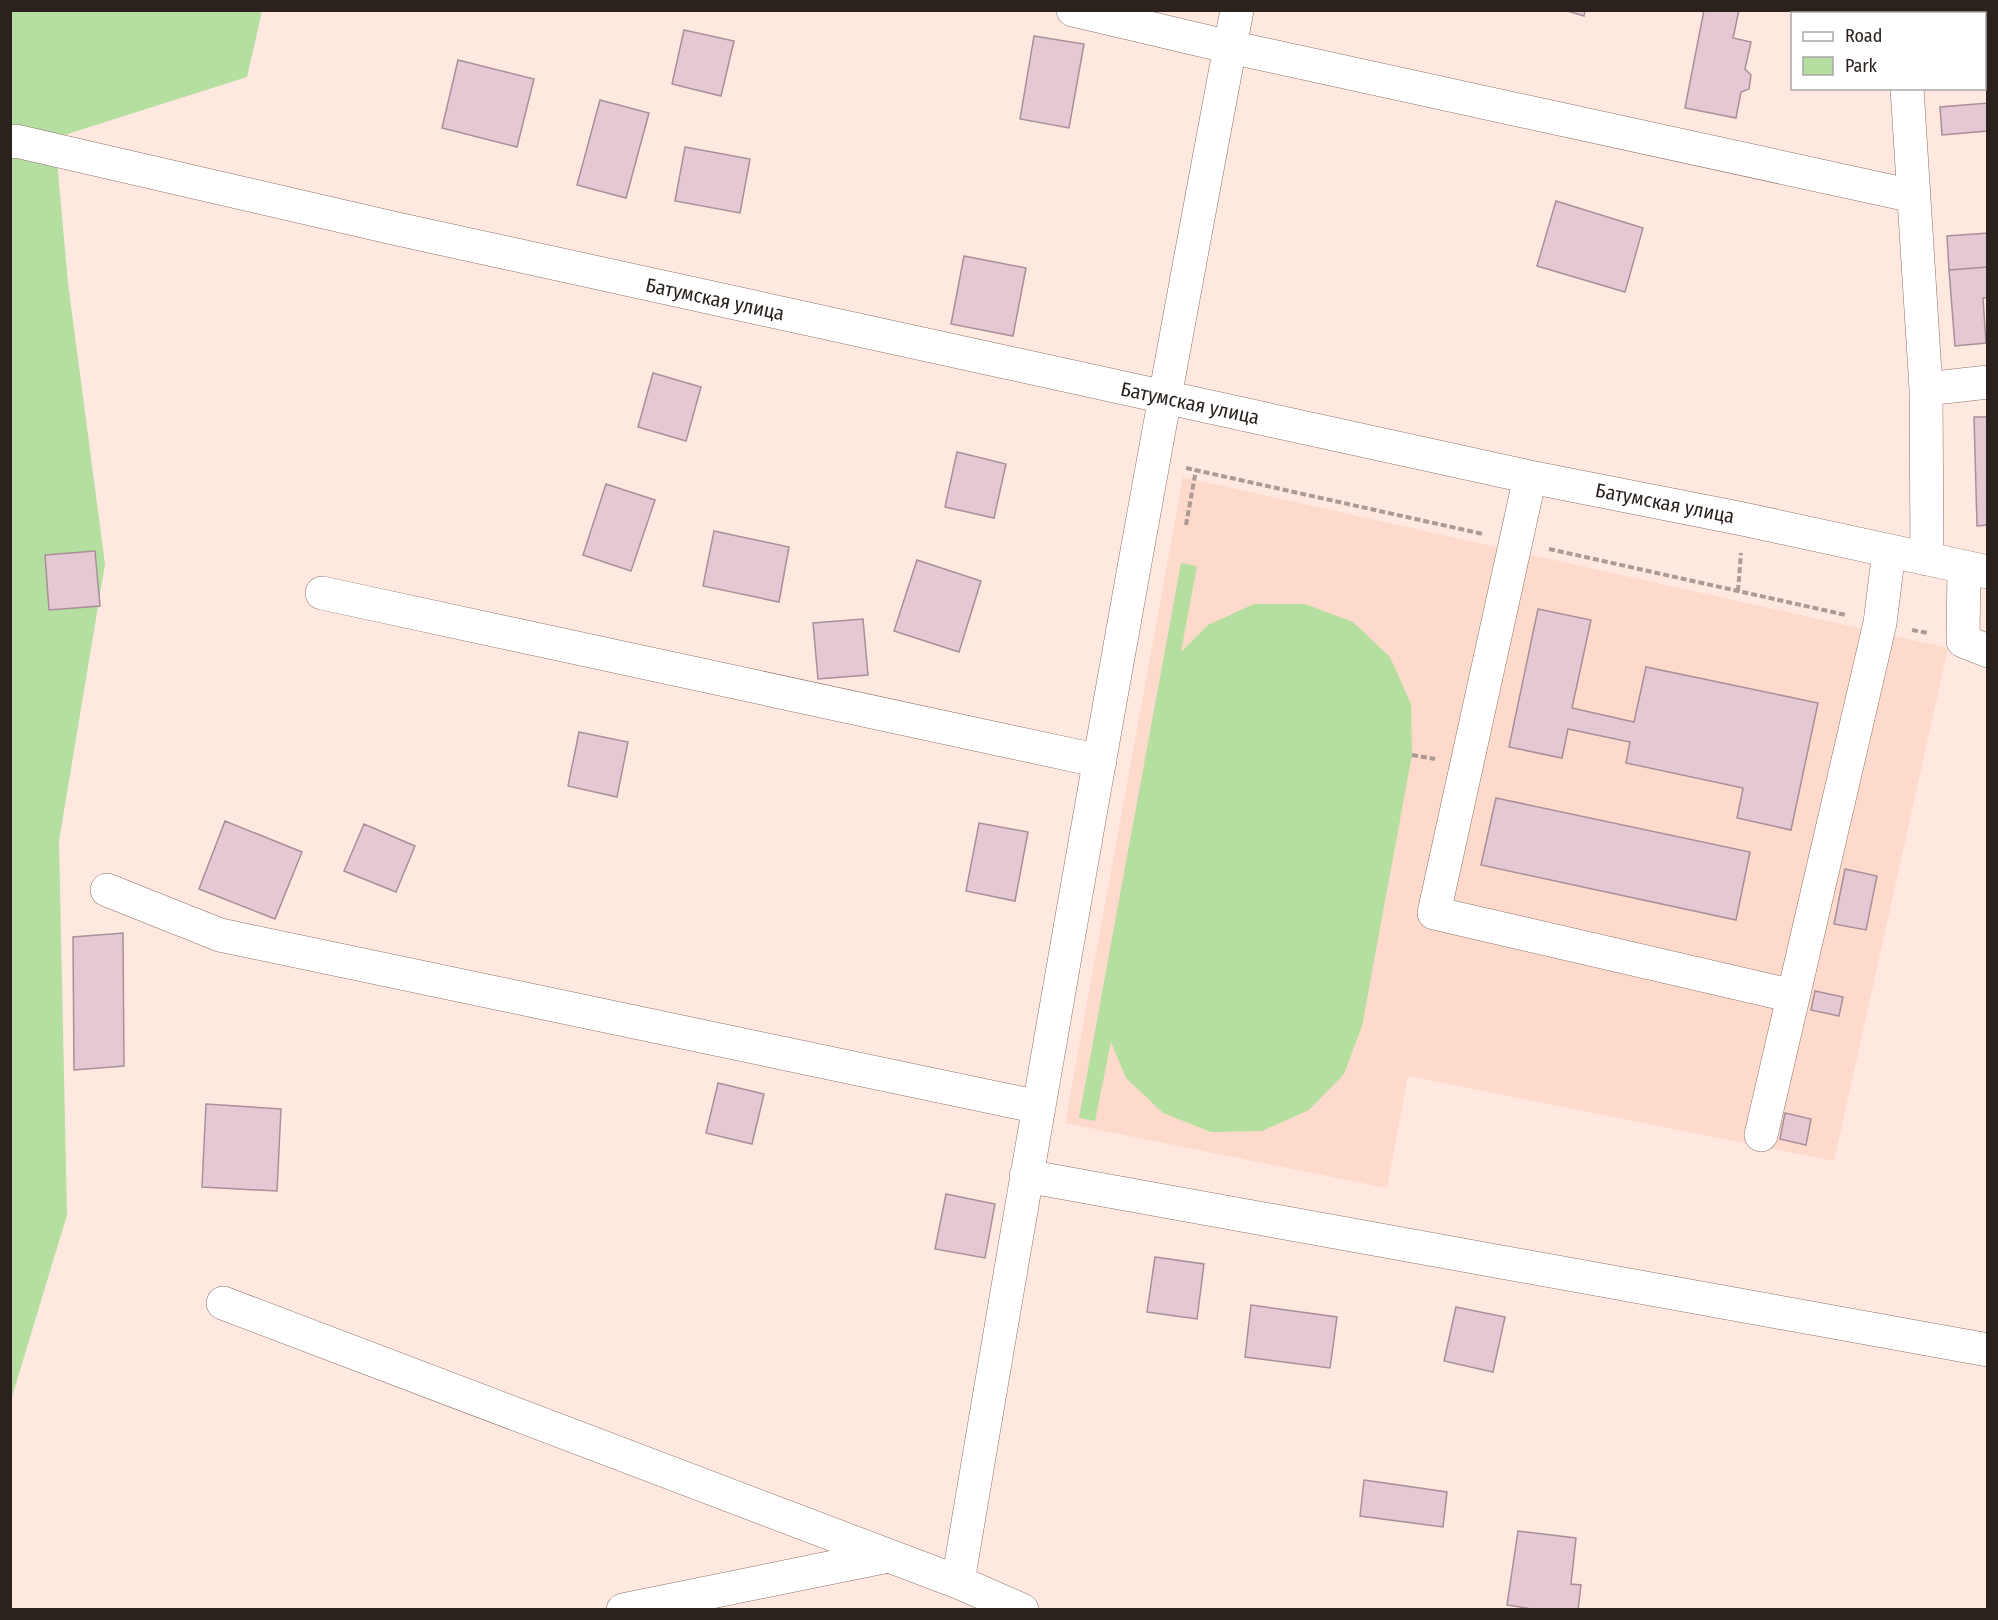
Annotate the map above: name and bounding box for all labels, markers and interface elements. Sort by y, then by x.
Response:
legend [1791,12,1986,90]
text: Road [1845,25,1882,47]
text: Park [1845,55,1878,77]
street label: Батумская улица [643,273,787,325]
street label: Батумская улица [1118,377,1262,429]
street label: Батумская улица [1593,478,1737,528]

